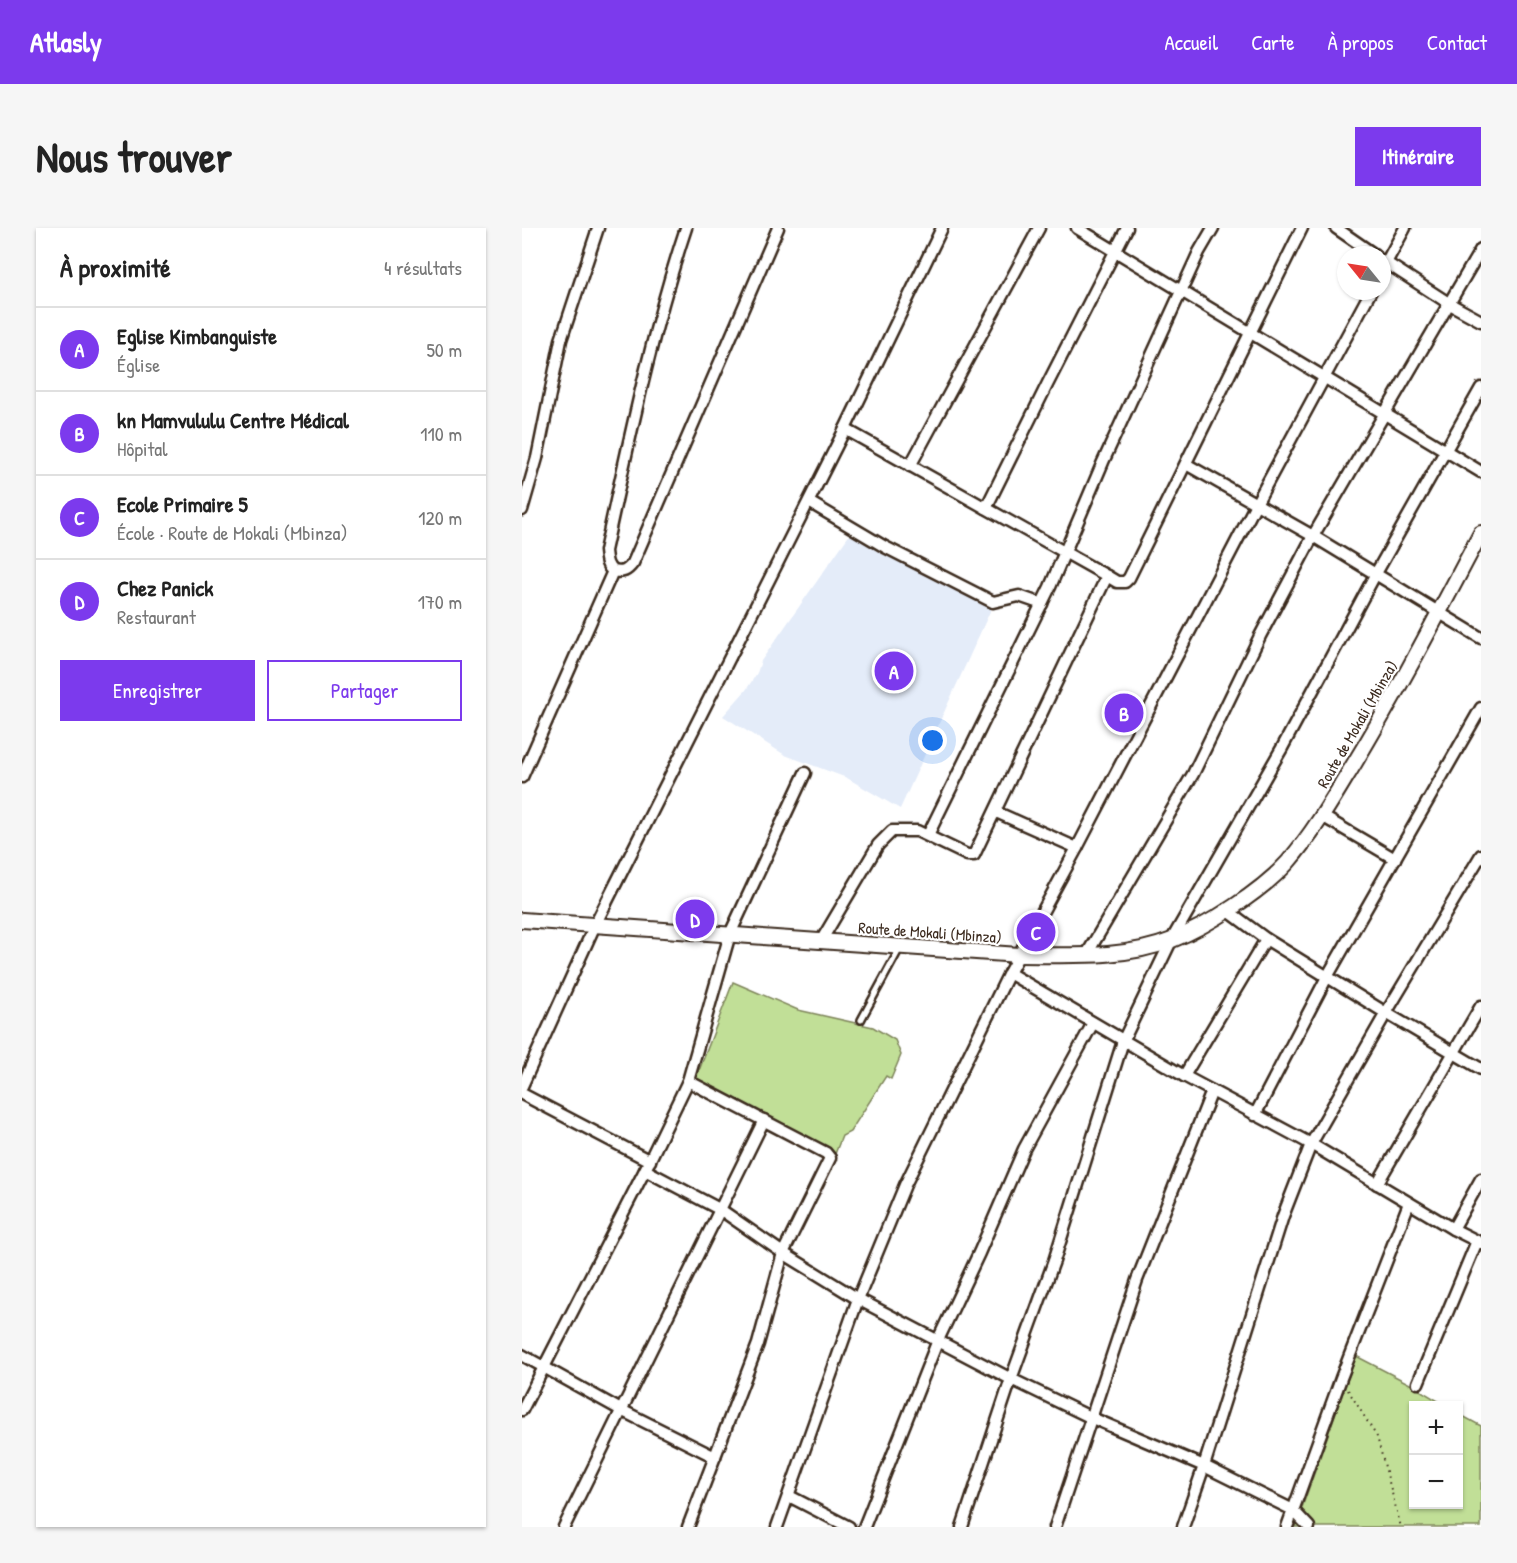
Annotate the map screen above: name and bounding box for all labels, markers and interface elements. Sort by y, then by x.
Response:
text: Atlasly [30,23,102,61]
text: Accueil [1165,28,1218,57]
text: Carte [1251,28,1295,57]
text: À propos [1328,28,1394,57]
text: Contact [1427,28,1487,57]
button: Itinéraire [1355,127,1481,186]
text: Nous trouver [36,128,232,185]
north arrow [1337,246,1391,300]
text: À proximité [60,250,171,285]
text: 4 résultats [384,254,462,281]
text: Eglise Kimbanguiste [117,321,277,351]
text: A [75,336,84,363]
text: 50 m [426,336,462,363]
text: Église [117,351,160,378]
text: kn Mamvululu Centre Médical [117,405,349,435]
text: B [74,420,85,447]
text: 110 m [420,420,462,447]
text: Hôpital [117,435,168,462]
text: Ecole Primaire 5 [117,489,248,519]
text: C [74,504,85,531]
text: 120 m [418,504,462,531]
text: École · Route de Mokali (Mbinza) [117,519,348,546]
text: Chez Panick [117,573,213,603]
text: D [75,588,84,615]
text: 170 m [418,588,462,615]
text: Restaurant [117,603,196,630]
pin: A [874,648,914,694]
street label: Route de Mokali (Mbinza) [1312,656,1402,792]
button: Enregistrer [60,660,255,721]
button: Partager [267,660,462,721]
pin: B [1104,690,1144,736]
your location [918,726,947,755]
pin: D [676,896,714,942]
pin: C [1016,910,1056,954]
street label: Route de Mokali (Mbinza) [858,916,1002,948]
map controls [1409,1401,1463,1509]
button: + [1409,1401,1463,1455]
button: − [1409,1455,1463,1509]

